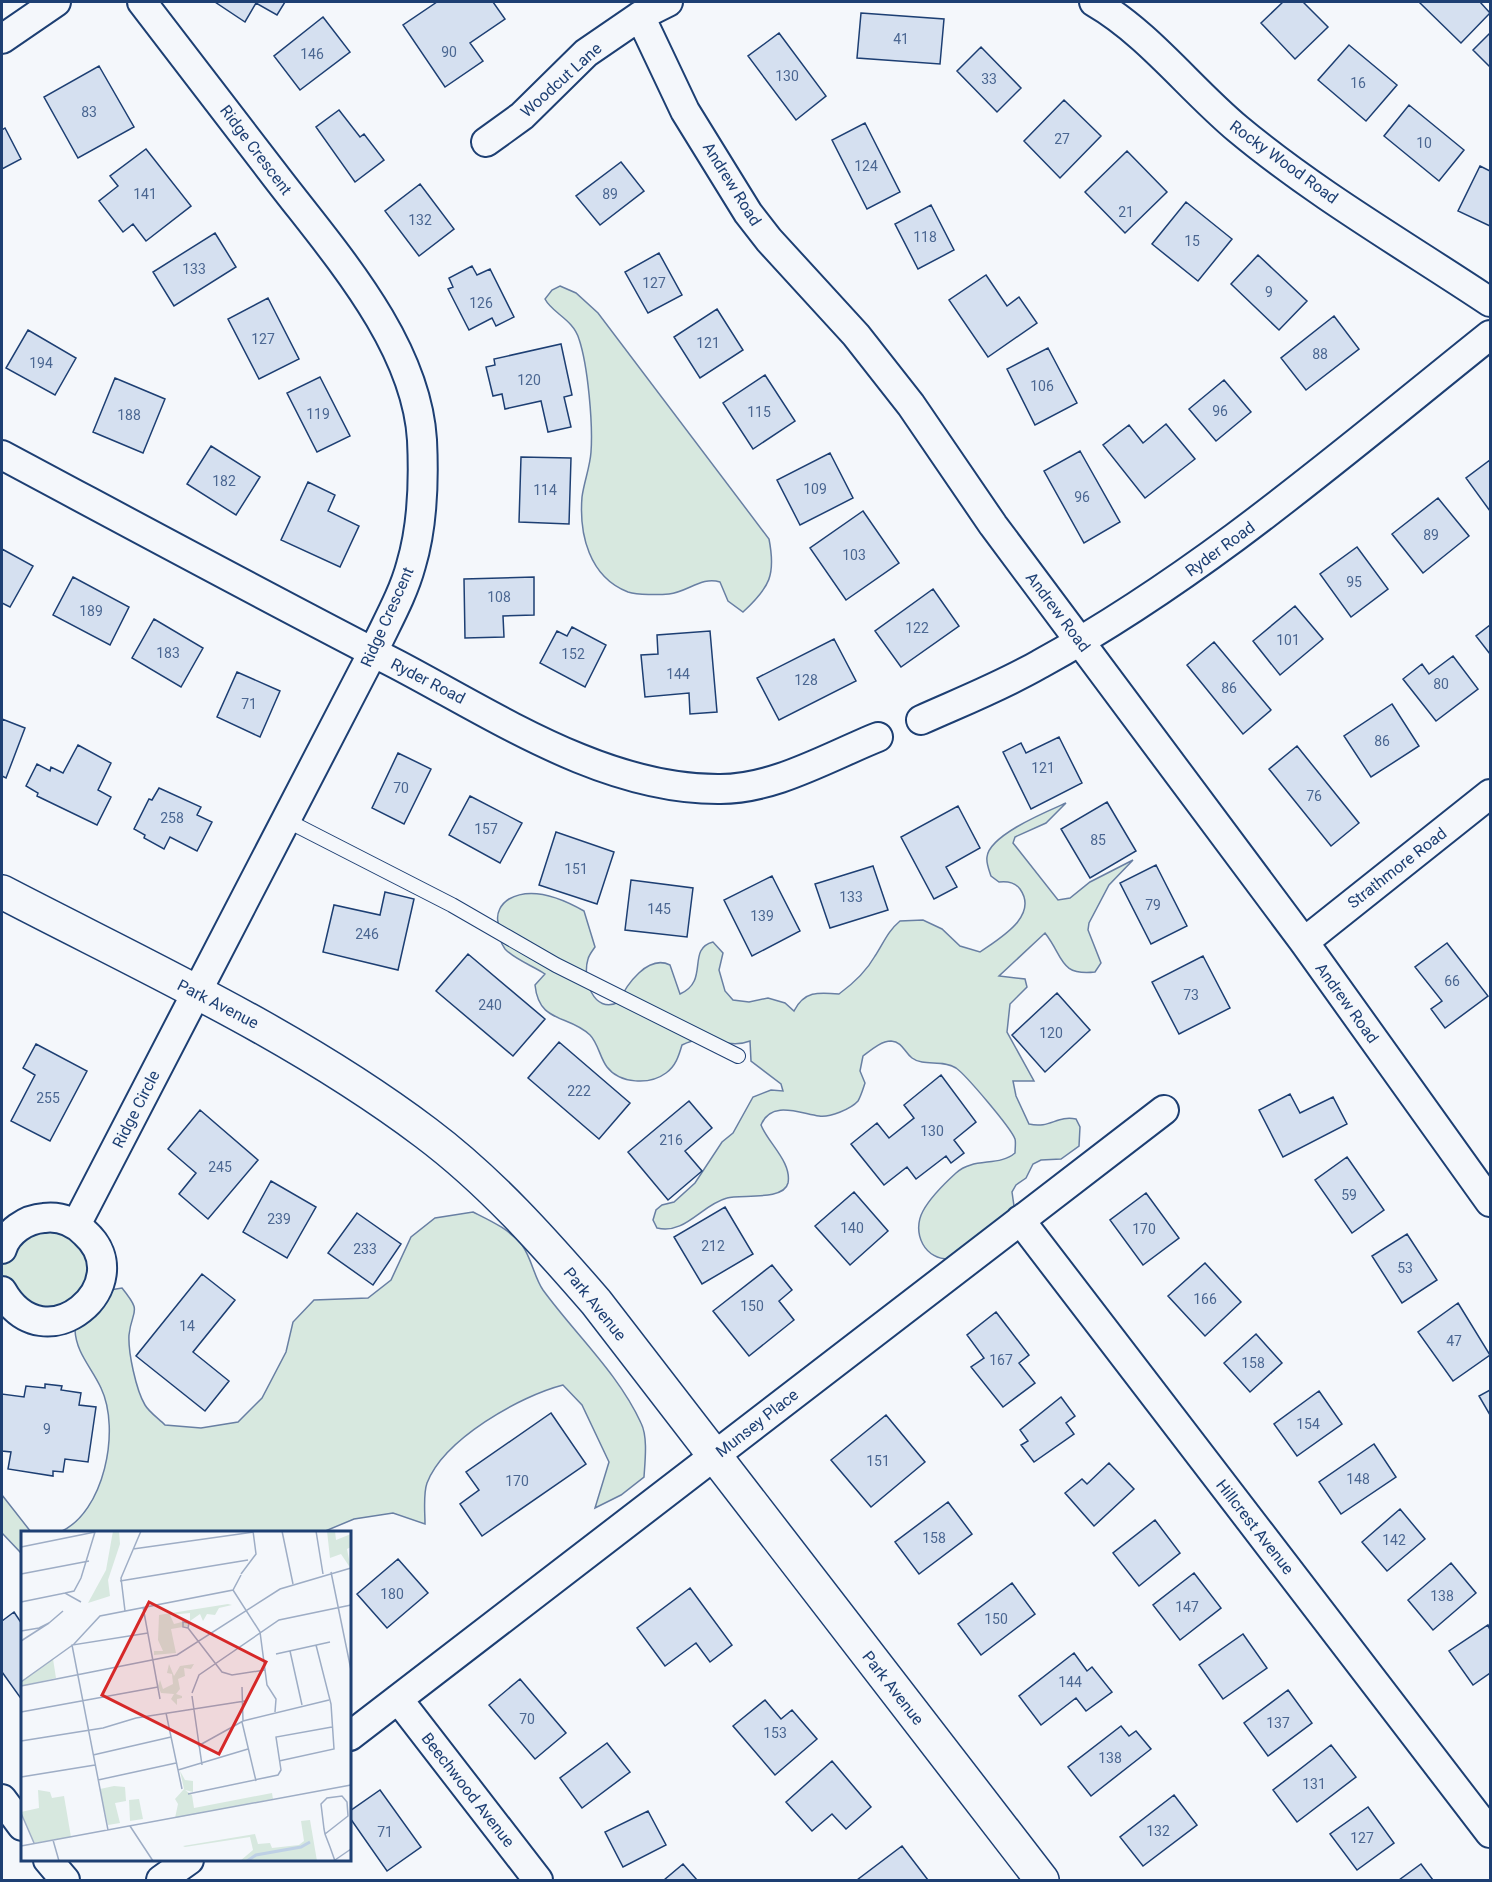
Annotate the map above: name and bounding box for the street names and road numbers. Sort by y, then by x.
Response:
street label: Woodcut Lane [517,39,605,121]
street label: Ridge Crescent [216,101,296,199]
street label: Rocky Wood Road [1226,116,1342,208]
street label: Andrew Road [699,139,765,229]
street label: Ryder Road [1182,518,1258,580]
street label: Ridge Crescent [356,564,418,670]
street label: Andrew Road [1022,568,1094,656]
street label: Ryder Road [388,654,468,708]
street label: Strathmore Road [1344,824,1450,912]
street label: Andrew Road [1311,959,1383,1047]
street label: Park Avenue [174,975,262,1033]
street label: Ridge Circle [108,1067,164,1151]
street label: Park Avenue [560,1264,630,1344]
street label: Munsey Place [712,1385,802,1461]
street label: Hillcrest Avenue [1212,1476,1298,1578]
street label: Park Avenue [858,1647,928,1729]
street label: Beechwood Avenue [418,1729,518,1851]

